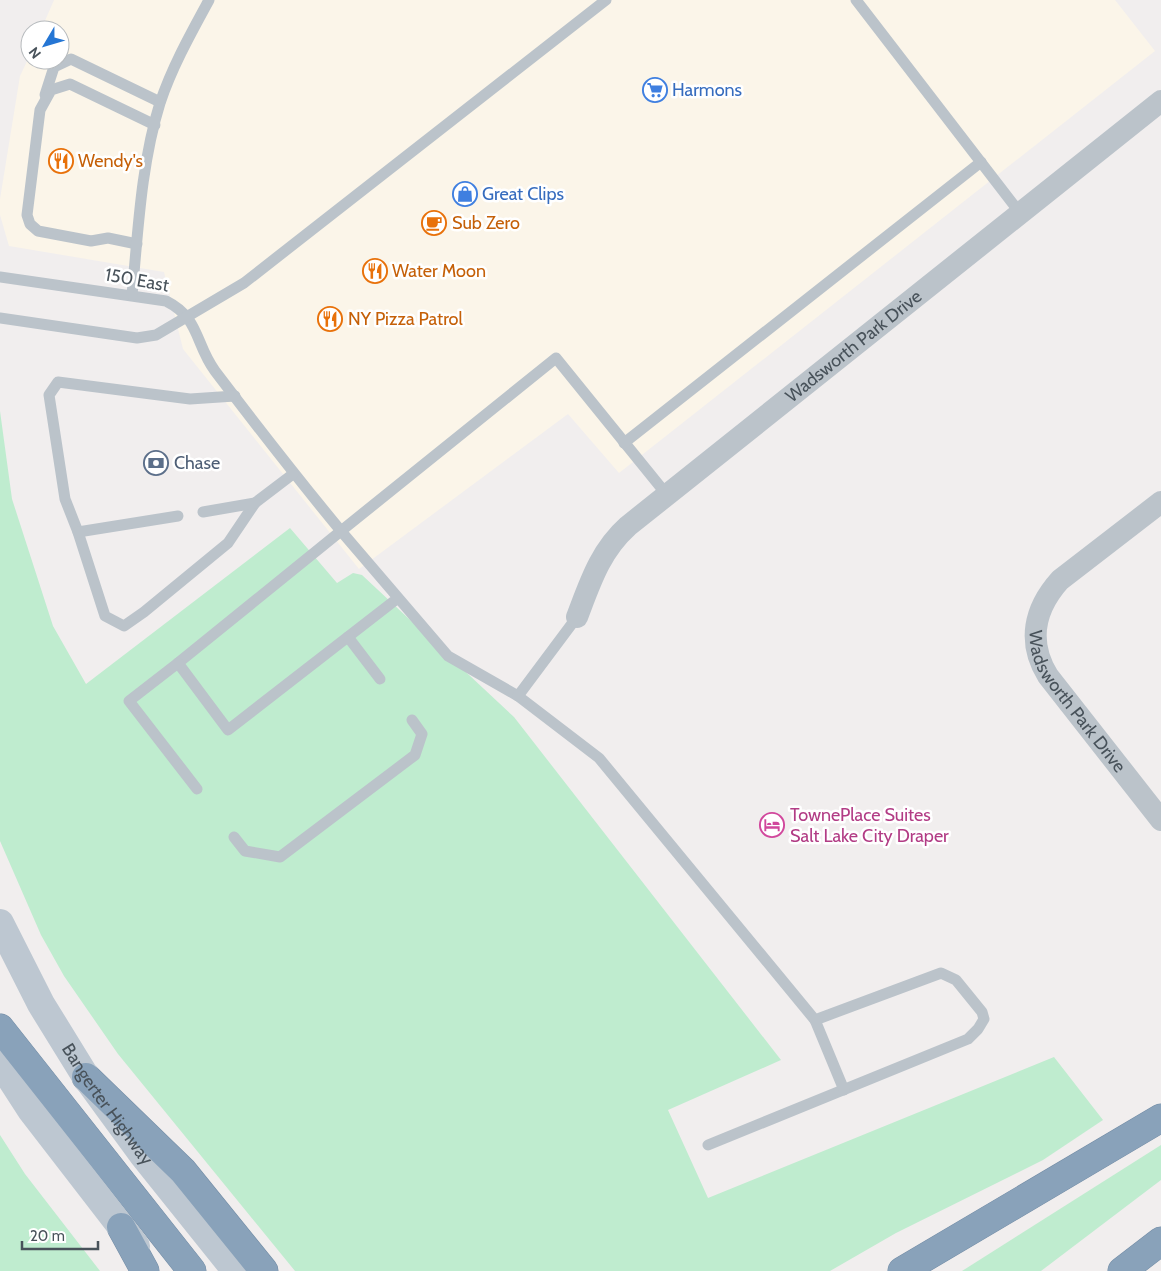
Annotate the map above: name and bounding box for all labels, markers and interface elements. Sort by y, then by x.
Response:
north arrow [20,20,70,70]
text: N [25,44,45,62]
supermarket icon: Harmons [642,77,668,103]
place label: Harmons [672,79,742,101]
restaurant icon: Wendy's [48,148,74,174]
place label: Wendy's [78,150,143,172]
shop icon: Great Clips [452,181,478,207]
place label: Great Clips [482,183,564,205]
cafe icon: Sub Zero [421,210,447,236]
place label: Sub Zero [452,212,520,234]
restaurant icon: Water Moon [362,258,388,284]
place label: Water Moon [392,260,486,282]
street label: 150 East [103,264,171,296]
street label: Wadsworth Park Drive [781,285,926,407]
restaurant icon: NY Pizza Patrol [317,306,343,332]
place label: NY Pizza Patrol [348,308,464,330]
bank icon: Chase [143,450,169,476]
place label: Chase [174,452,220,474]
street label: Wadsworth Park Drive [1024,630,1130,777]
place label: TownePlace Suites Salt Lake City Draper [790,804,949,847]
hotel icon: TownePlace Suites Salt Lake City Draper [759,812,785,838]
street label: Bangerter Highway [57,1039,158,1169]
scale bar [22,1218,99,1250]
text: 20 m [30,1227,65,1245]

